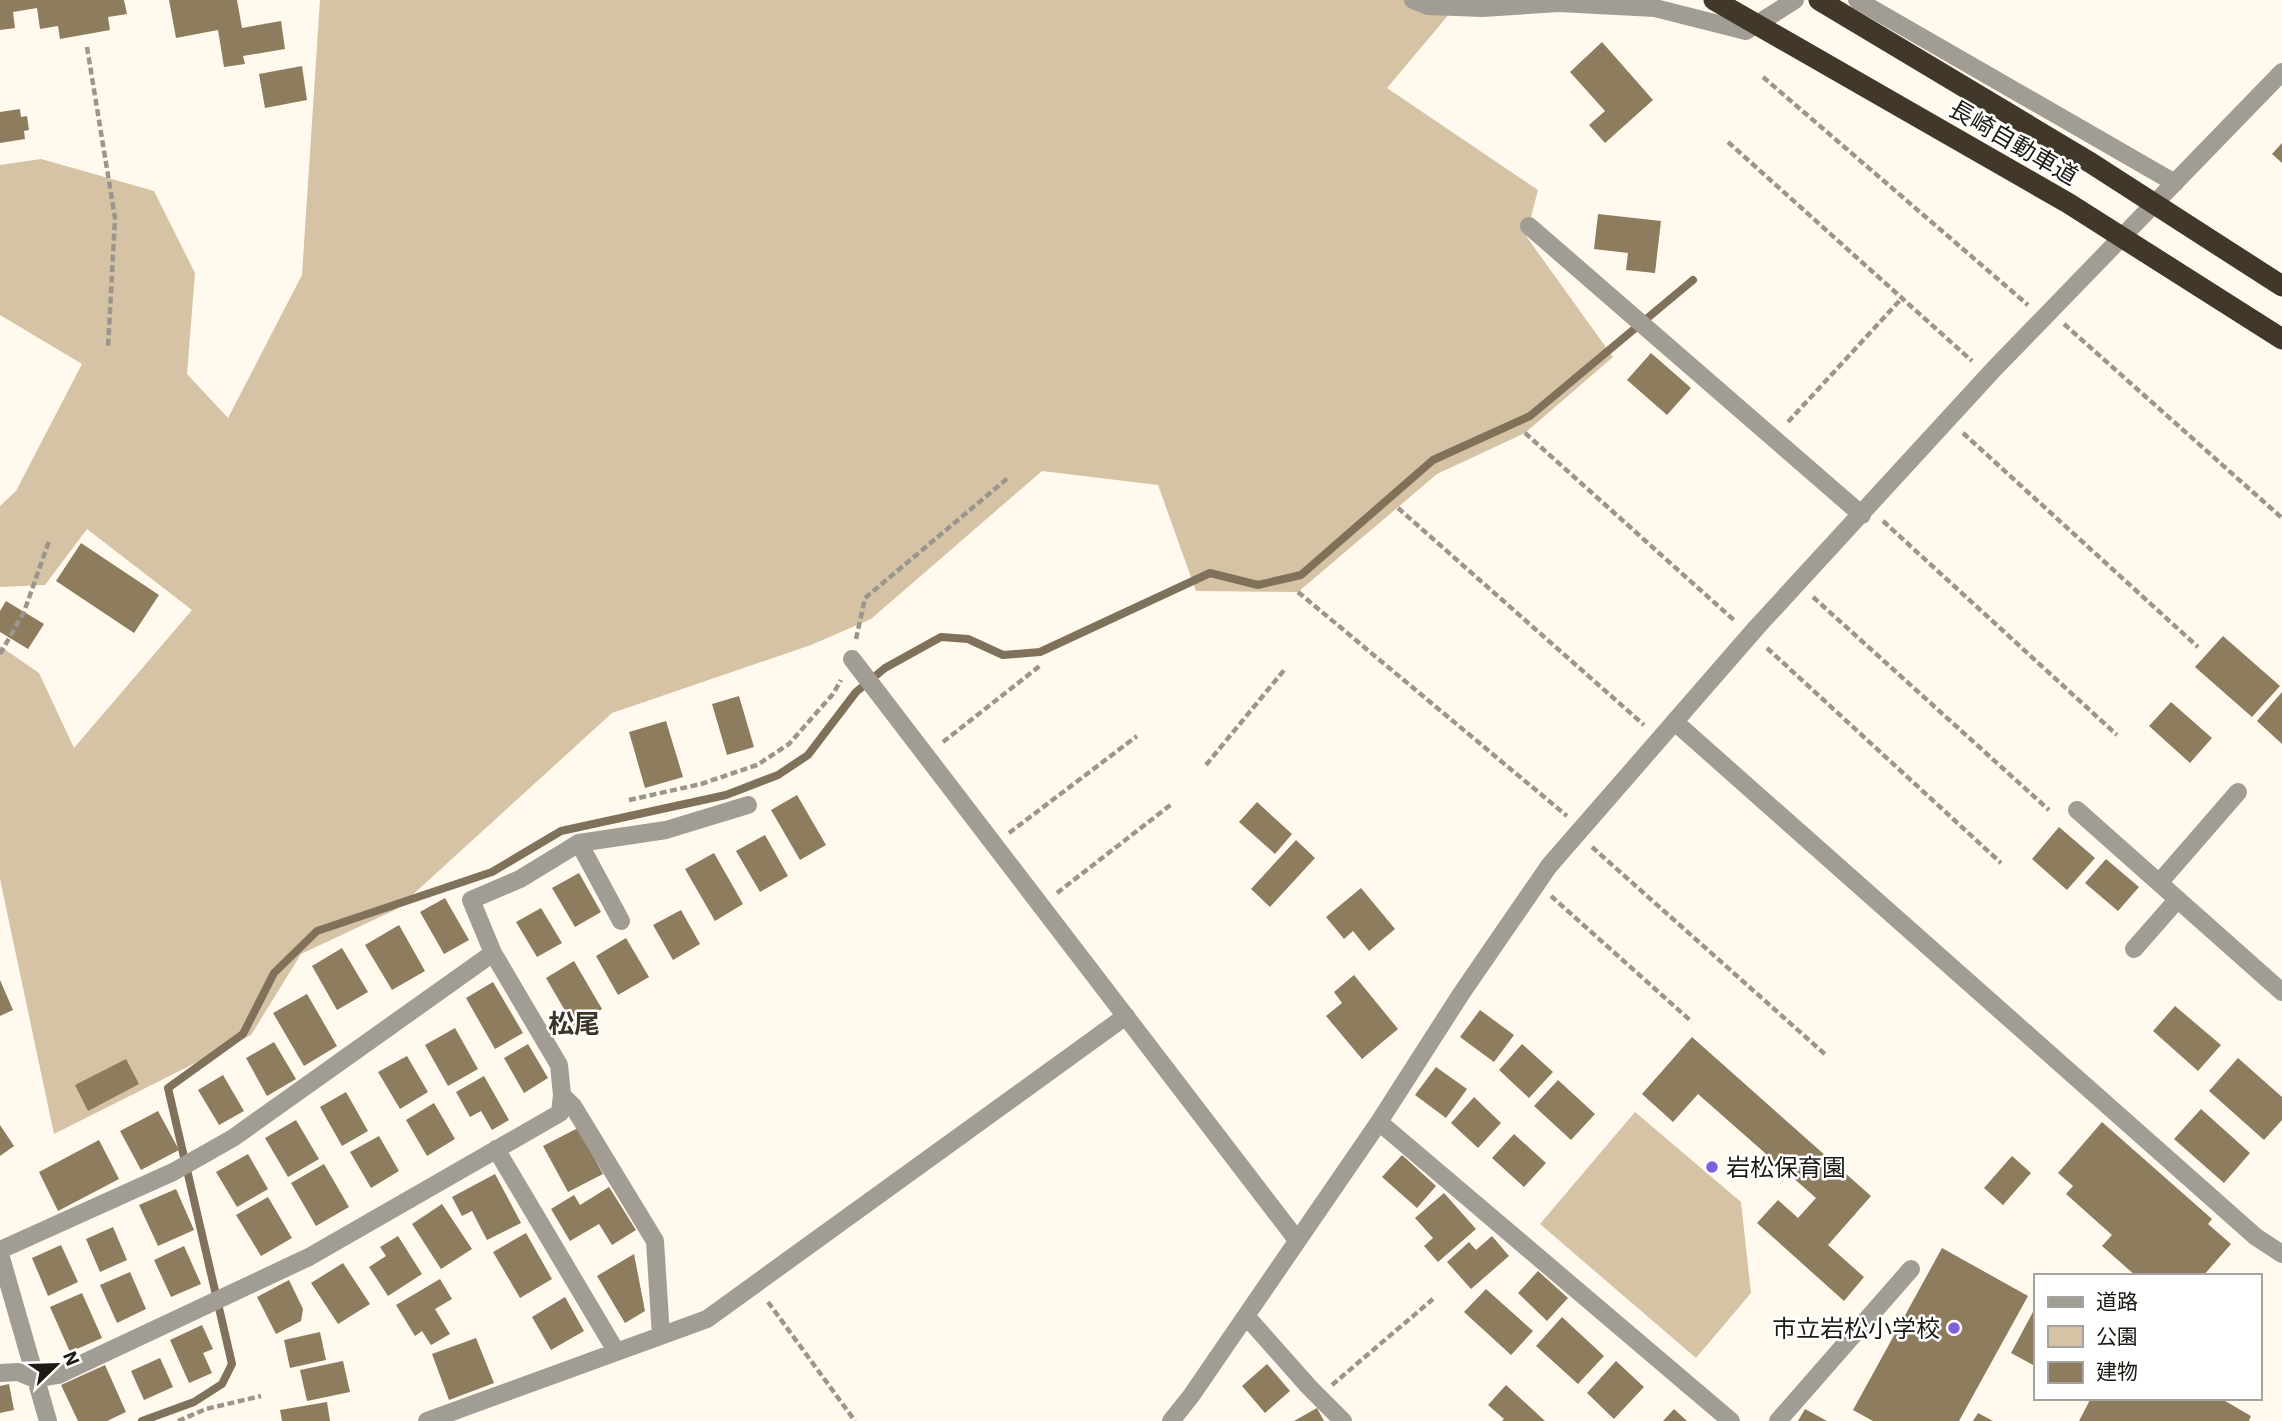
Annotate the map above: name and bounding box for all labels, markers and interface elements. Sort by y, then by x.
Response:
street label: 長崎自動車道 [1944,92,2084,192]
district label: 松尾 [548,1006,600,1040]
place label: 岩松保育園 [1726,1151,1846,1183]
marker: 岩松保育園 [1704,1159,1720,1175]
legend [2034,1274,2261,1400]
text: 道路 [2096,1287,2138,1315]
place label: 市立岩松小学校 [1772,1312,1940,1344]
marker: 市立岩松小学校 [1946,1320,1962,1336]
text: 公園 [2096,1322,2138,1350]
north arrow [21,1330,91,1400]
text: N [58,1347,85,1369]
text: 建物 [2096,1357,2138,1385]

